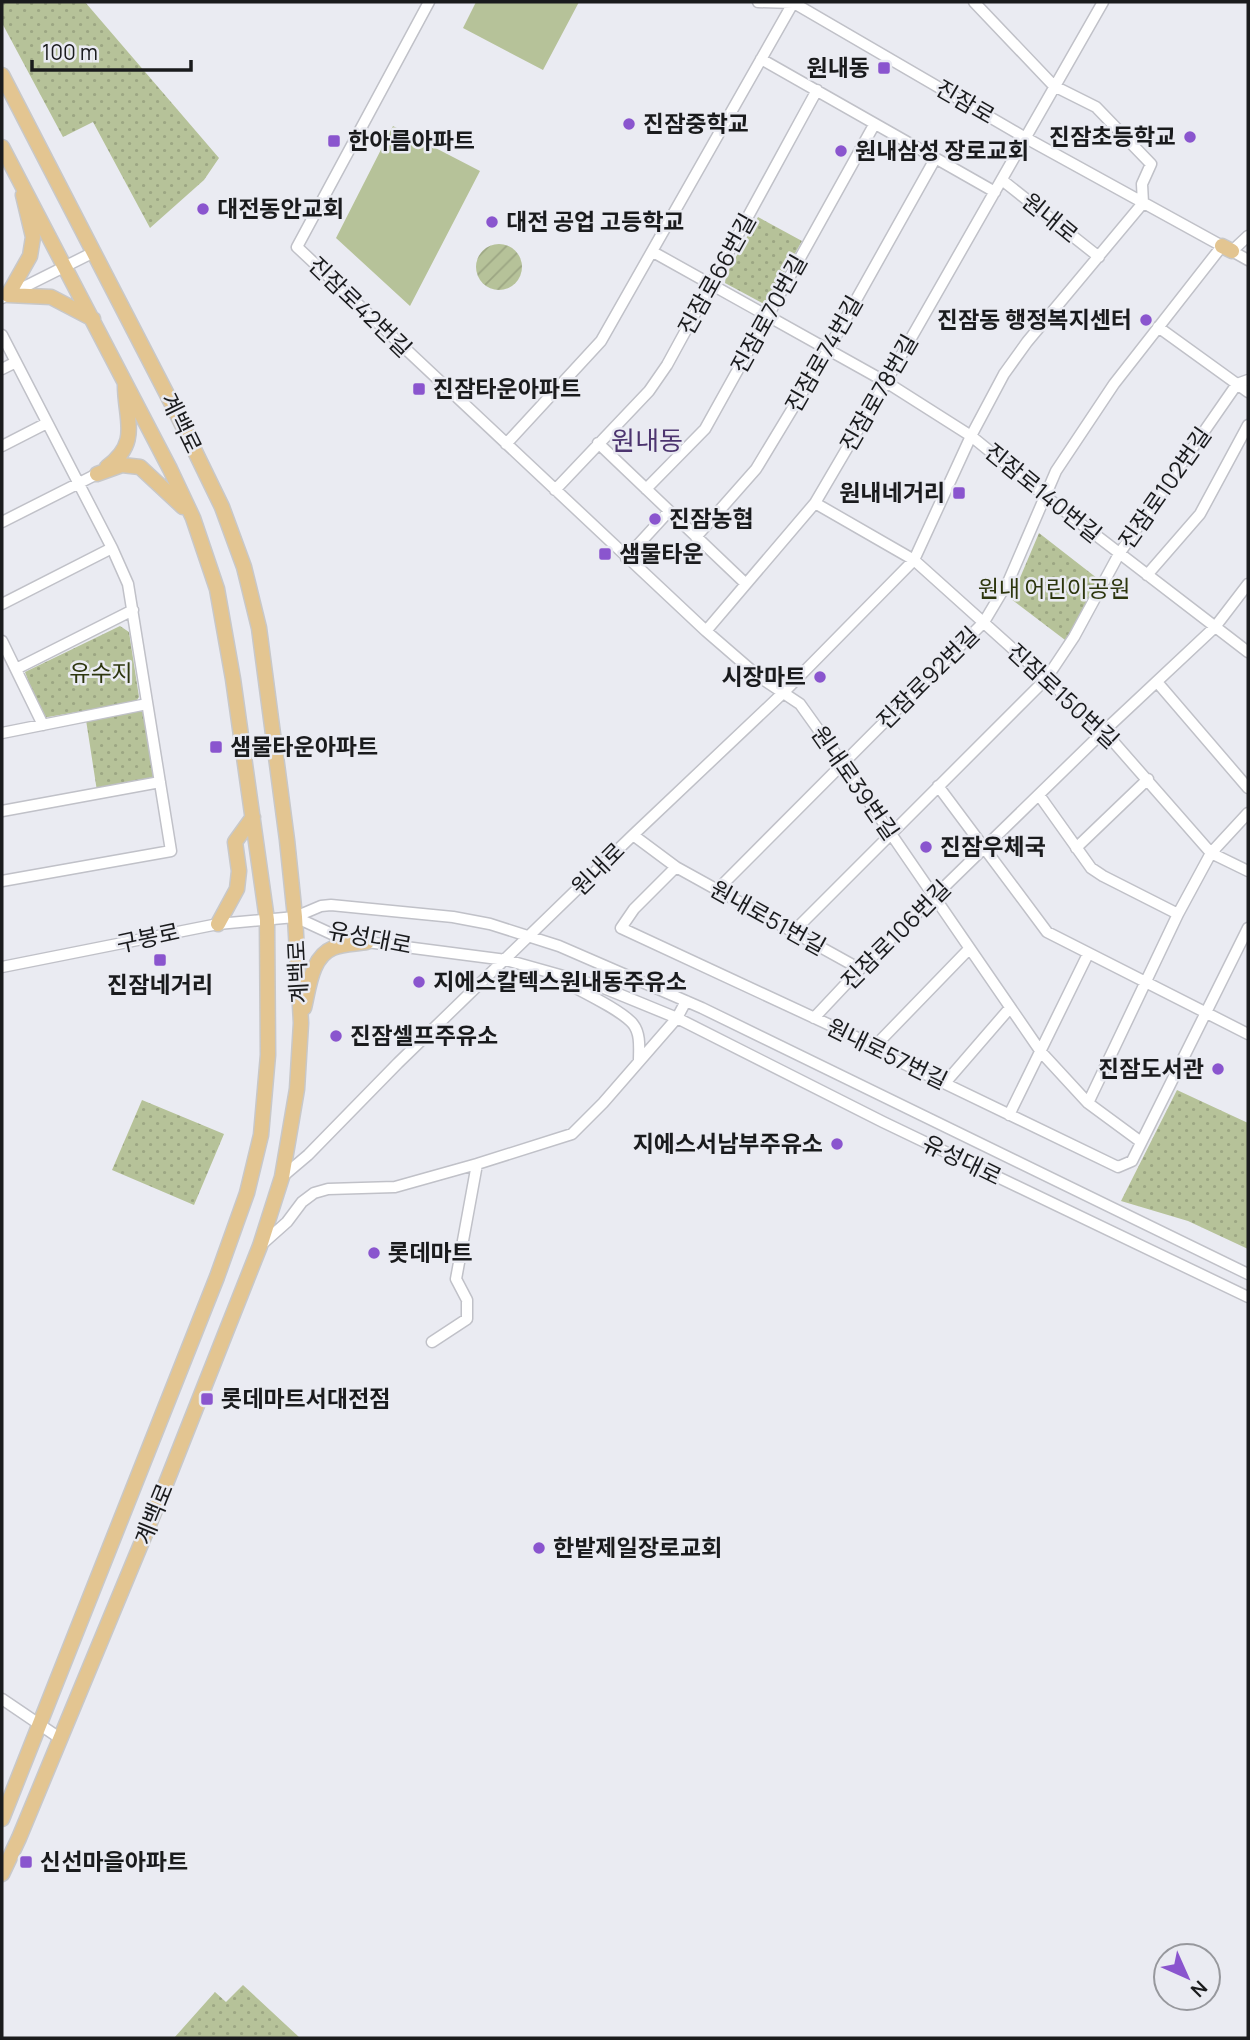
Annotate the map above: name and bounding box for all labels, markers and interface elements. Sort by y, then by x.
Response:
scale bar [32,28,191,72]
text: 100 m [42,38,98,66]
place label: 원내동 [807,51,870,83]
marker: 원내동 [876,60,892,76]
street label: 진잠로 [930,71,1001,131]
place label: 진잠중학교 [643,107,749,139]
marker: 진잠중학교 [621,116,637,132]
place label: 진잠초등학교 [1049,120,1176,152]
place label: 한아름아파트 [348,124,475,156]
marker: 진잠초등학교 [1182,129,1198,145]
marker: 한아름아파트 [326,133,342,149]
place label: 원내삼성 장로교회 [855,134,1029,166]
marker: 원내삼성 장로교회 [833,143,849,159]
street label: 원내로 [1016,185,1085,250]
place label: 대전동안교회 [217,192,344,224]
marker: 대전동안교회 [195,201,211,217]
place label: 대전 공업 고등학교 [506,205,684,237]
street label: 진잠로66번길 [670,207,763,340]
marker: 대전 공업 고등학교 [484,214,500,230]
street label: 진잠로70번길 [722,248,814,379]
street label: 진잠로42번길 [302,249,419,364]
street label: 진잠로74번길 [777,289,869,418]
place label: 진잠동 행정복지센터 [937,303,1132,335]
marker: 진잠동 행정복지센터 [1138,312,1154,328]
street label: 진잠로78번길 [832,328,925,457]
place label: 진잠타운아파트 [433,372,581,404]
marker: 진잠타운아파트 [411,381,427,397]
street label: 계백로 [154,387,210,458]
street label: 진잠로102번길 [1110,420,1218,555]
district label: 원내동 [611,422,683,458]
street label: 진잠로140번길 [978,435,1109,549]
place label: 원내네거리 [839,476,945,508]
marker: 원내네거리 [951,485,967,501]
place label: 진잠농협 [669,502,754,534]
marker: 진잠농협 [647,511,663,527]
place label: 샘물타운 [619,537,704,569]
marker: 샘물타운 [597,546,613,562]
park label: 원내 어린이공원 [978,572,1130,604]
street label: 진잠로92번길 [869,619,986,736]
street label: 진잠로150번길 [1001,635,1127,755]
park label: 유수지 [69,656,133,688]
place label: 시장마트 [721,660,806,692]
marker: 시장마트 [812,669,828,685]
street label: 원내로39번길 [805,719,907,846]
place label: 샘물타운아파트 [230,730,378,762]
marker: 샘물타운아파트 [208,739,224,755]
place label: 진잠우체국 [940,830,1046,862]
street label: 원내로 [564,835,631,902]
marker: 진잠우체국 [918,839,934,855]
street label: 원내로51번길 [705,872,832,962]
street label: 진잠로106번길 [833,872,957,996]
street label: 유성대로 [326,913,415,961]
street label: 구봉로 [113,915,182,959]
street label: 계백로 [279,940,315,1005]
marker: 진잠네거리 [152,952,168,968]
place label: 지에스칼텍스원내동주유소 [433,965,687,997]
place label: 진잠네거리 [107,968,213,1000]
marker: 지에스칼텍스원내동주유소 [411,974,427,990]
street label: 원내로57번길 [822,1010,953,1096]
place label: 진잠셀프주유소 [350,1019,498,1051]
marker: 진잠셀프주유소 [328,1028,344,1044]
place label: 진잠도서관 [1098,1052,1204,1084]
marker: 진잠도서관 [1210,1061,1226,1077]
street label: 유성대로 [917,1126,1007,1192]
place label: 지에스서남부주유소 [633,1127,823,1159]
marker: 지에스서남부주유소 [829,1136,845,1152]
place label: 롯데마트 [388,1236,473,1268]
marker: 롯데마트 [366,1245,382,1261]
place label: 롯데마트서대전점 [221,1382,390,1414]
marker: 롯데마트서대전점 [199,1391,215,1407]
street label: 계백로 [126,1478,180,1549]
place label: 한밭제일장로교회 [553,1531,722,1563]
marker: 한밭제일장로교회 [531,1540,547,1556]
place label: 신선마을아파트 [40,1845,188,1877]
marker: 신선마을아파트 [18,1854,34,1870]
north arrow [1152,1942,1222,2012]
text: N [1185,1975,1213,2003]

